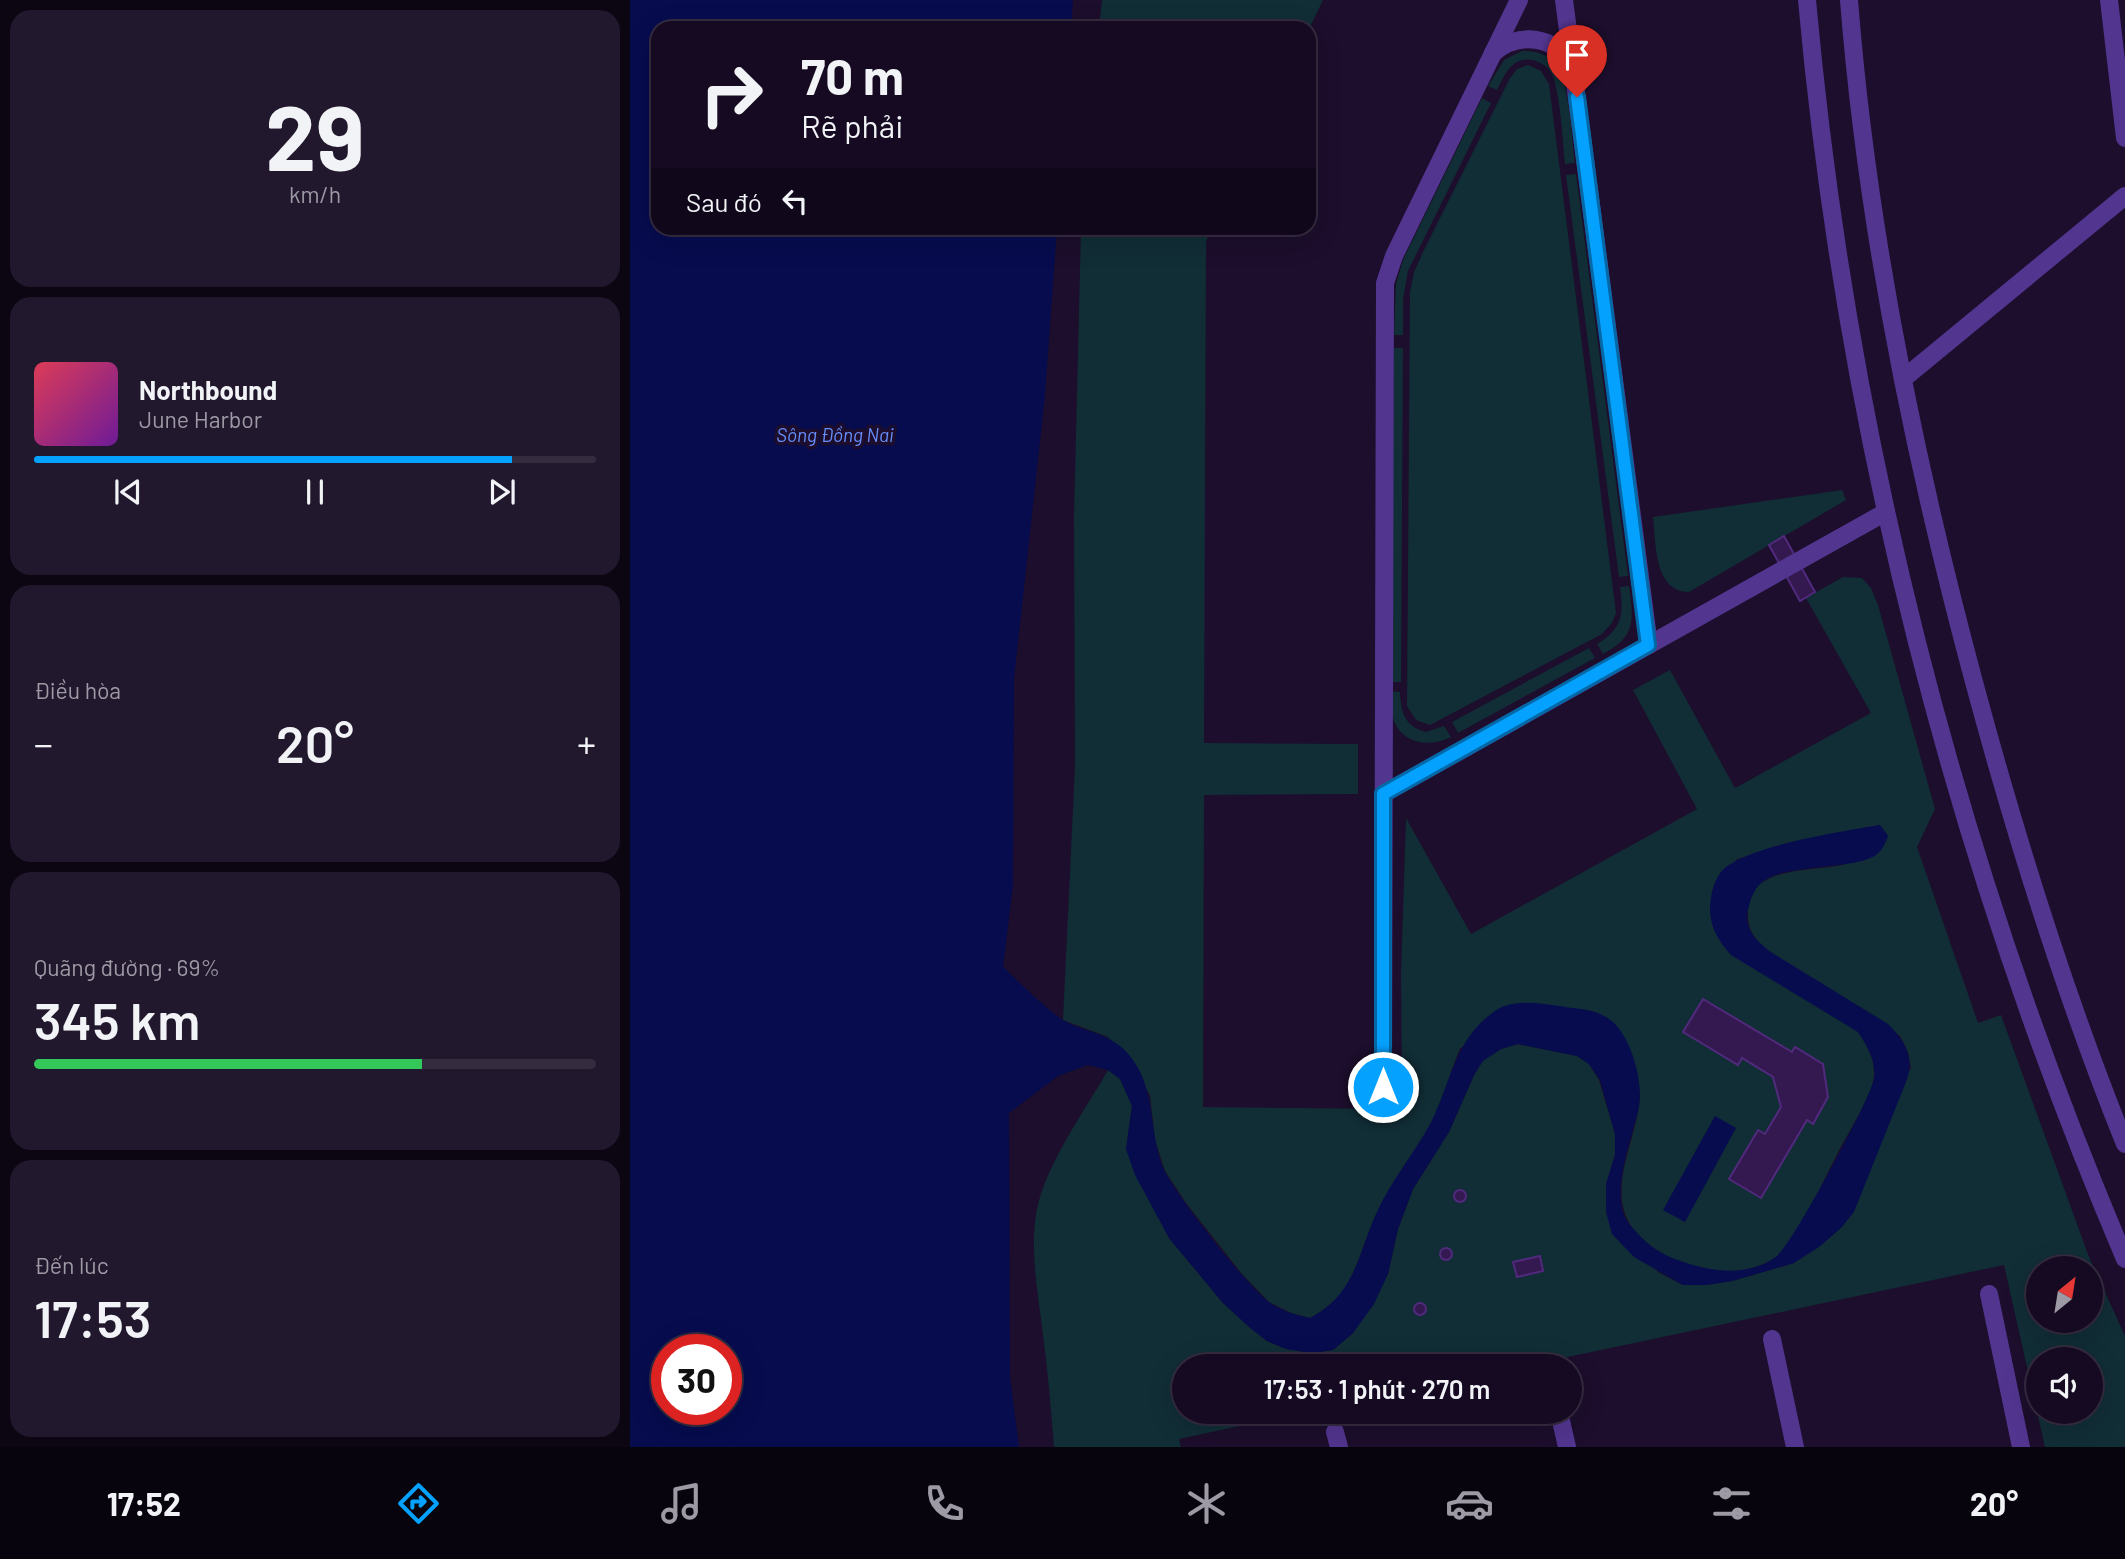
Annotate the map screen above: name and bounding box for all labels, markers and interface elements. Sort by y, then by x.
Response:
pin [1547,25,1607,97]
icon: arrive [1558,36,1596,74]
text: 70 m [801,46,904,105]
icon: right [686,49,777,140]
text: 29 [265,80,365,189]
text: Rẽ phải [801,106,903,144]
text: km/h [289,180,341,208]
icon: left [776,182,814,220]
text: Sau đó [686,186,762,217]
text: Northbound [139,374,277,405]
text: June Harbor [139,405,262,433]
water label: Sông Đồng Nai [776,423,894,446]
icon: previous [109,473,147,511]
icon: pause [296,473,334,511]
icon: next [483,473,521,511]
text: Điều hòa [34,676,121,704]
text: 20° [276,711,354,773]
text: − [34,720,53,766]
text: + [577,720,596,766]
text: Quãng đường · 69% [34,953,220,981]
text: 345 km [34,988,200,1050]
position arrow [1346,1050,1420,1124]
text: Đến lúc [34,1251,109,1279]
north arrow [2026,1256,2104,1334]
map controls [2026,1256,2103,1424]
text: 17:53 [34,1286,151,1348]
speed limit sign: 30 [651,1334,742,1425]
button: sound [2026,1347,2103,1424]
text: 17:53 · 1 phút · 270 m [1264,1373,1490,1404]
icon: directions [394,1479,443,1528]
icon: music [657,1479,706,1528]
icon: phone [920,1479,969,1528]
icon: climate [1182,1479,1231,1528]
icon: car [1445,1479,1494,1528]
icon: filters [1707,1479,1756,1528]
text: 17:52 [107,1484,181,1522]
text: 20° [1970,1484,2018,1522]

